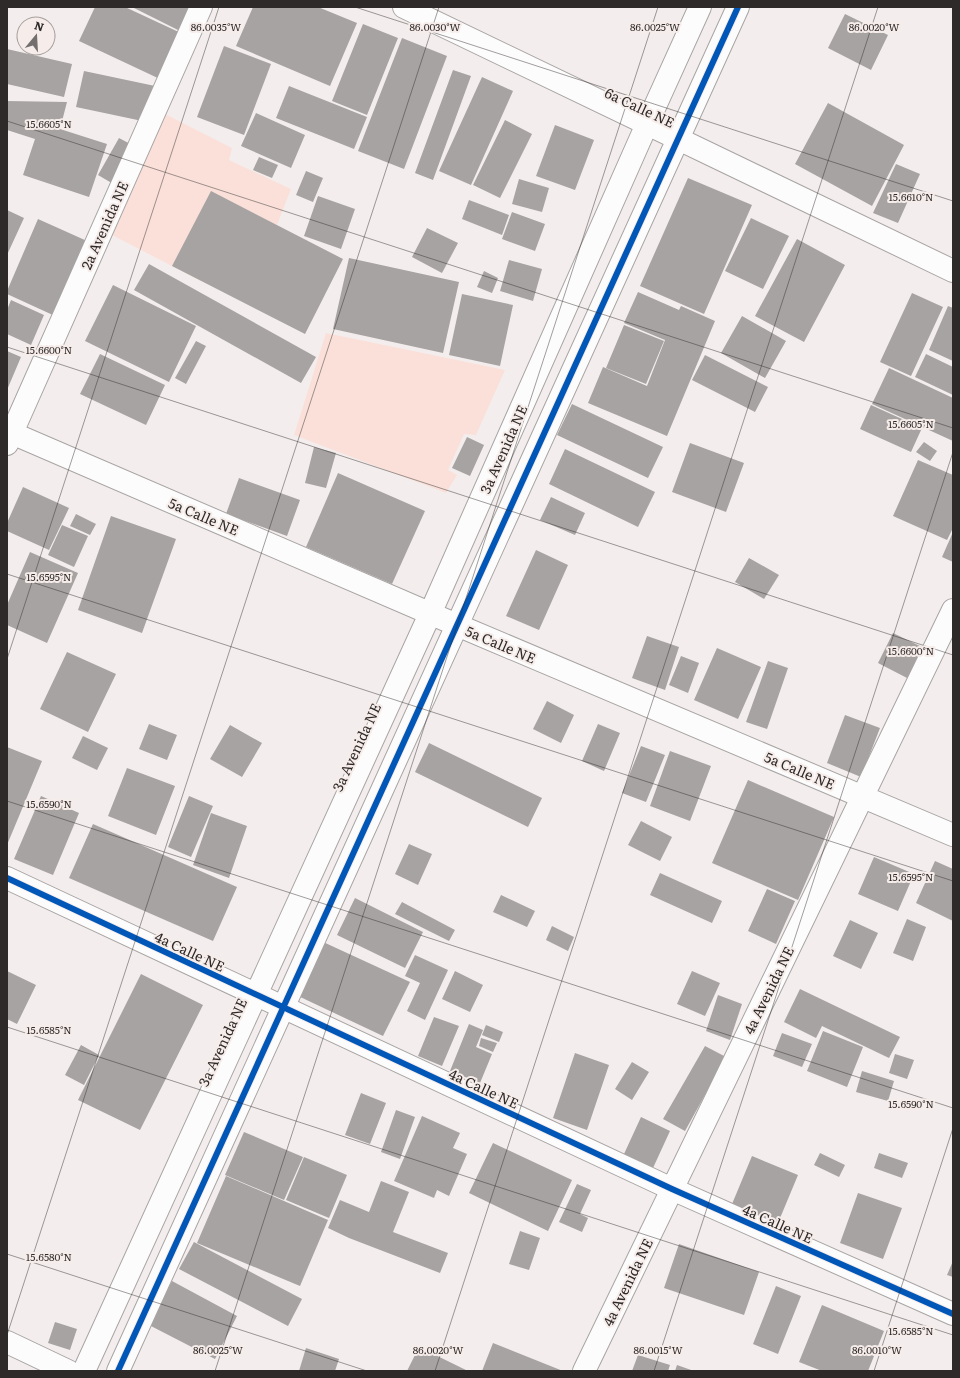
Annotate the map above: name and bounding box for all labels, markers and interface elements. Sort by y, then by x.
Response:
north arrow [16,16,56,56]
text: N [33,17,46,35]
text: 86.0035°W [191,19,241,34]
text: 86.0030°W [409,19,461,34]
text: 86.0025°W [630,19,680,34]
text: 86.0020°W [849,19,899,34]
street label: 6a Calle NE [602,82,678,132]
text: 15.6605°N [26,116,72,131]
street label: 2a Avenida NE [76,177,132,272]
text: 15.6610°N [889,189,933,204]
text: 15.6600°N [26,342,72,357]
street label: 3a Avenida NE [474,401,532,497]
text: 15.6605°N [888,416,934,431]
street label: 5a Calle NE [166,492,242,540]
text: 15.6595°N [27,569,71,584]
street label: 5a Calle NE [463,620,539,668]
text: 15.6600°N [888,643,934,658]
street label: 3a Avenida NE [327,699,385,794]
street label: 5a Calle NE [762,746,838,794]
text: 15.6590°N [26,796,72,811]
text: 15.6595°N [889,869,933,884]
street label: 4a Calle NE [152,926,228,976]
street label: 4a Avenida NE [738,943,798,1037]
street label: 3a Avenida NE [193,994,251,1089]
text: 15.6585°N [26,1022,72,1037]
street label: 4a Calle NE [446,1063,522,1113]
text: 15.6590°N [888,1096,934,1111]
street label: 4a Calle NE [740,1199,816,1247]
street label: 4a Avenida NE [597,1235,657,1329]
text: 15.6580°N [26,1249,72,1264]
text: 15.6585°N [888,1323,934,1338]
text: 86.0025°W [193,1342,243,1357]
text: 86.0020°W [413,1342,463,1357]
text: 86.0015°W [633,1342,683,1357]
text: 86.0010°W [852,1342,902,1357]

